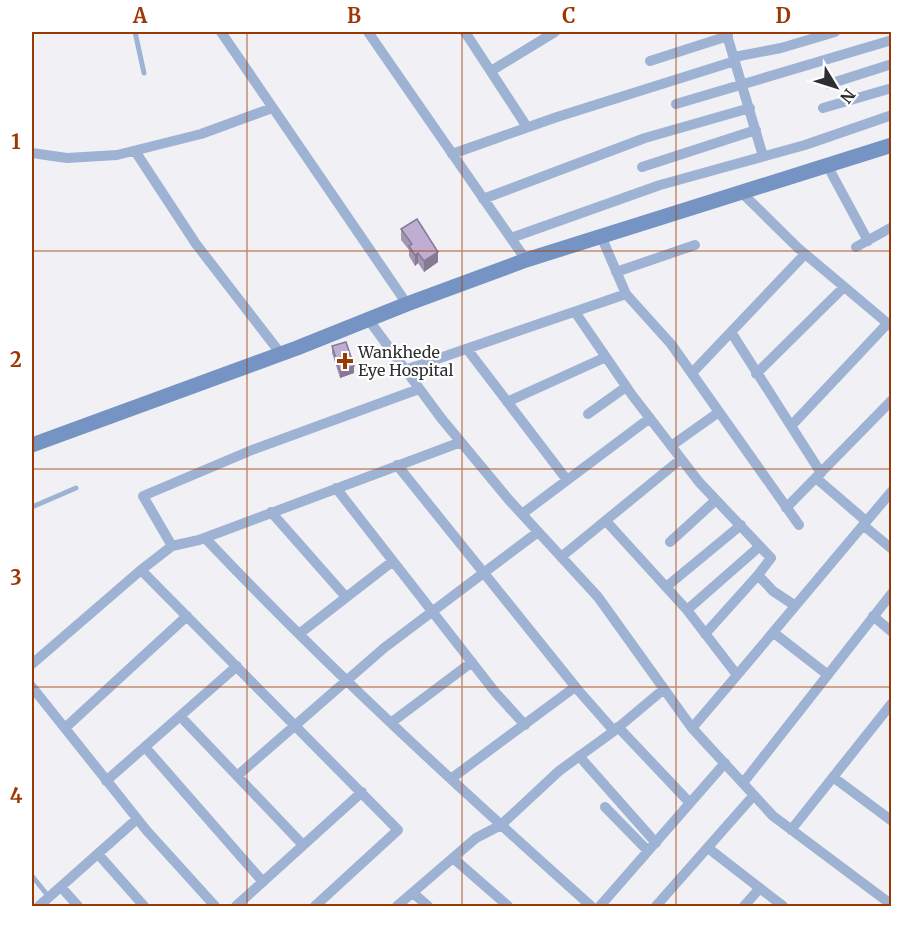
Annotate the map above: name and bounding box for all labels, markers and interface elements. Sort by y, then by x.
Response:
text: A [132,3,148,28]
text: B [347,3,361,28]
text: C [562,3,576,28]
text: D [775,3,791,28]
north arrow [806,57,866,117]
text: N [836,85,860,108]
text: 1 [11,129,21,154]
place label: Wankhede Eye Hospital [357,342,454,380]
text: 2 [10,347,22,372]
marker: Wankhede Eye Hospital [336,352,354,370]
text: 3 [10,565,22,590]
text: 4 [10,783,23,808]

